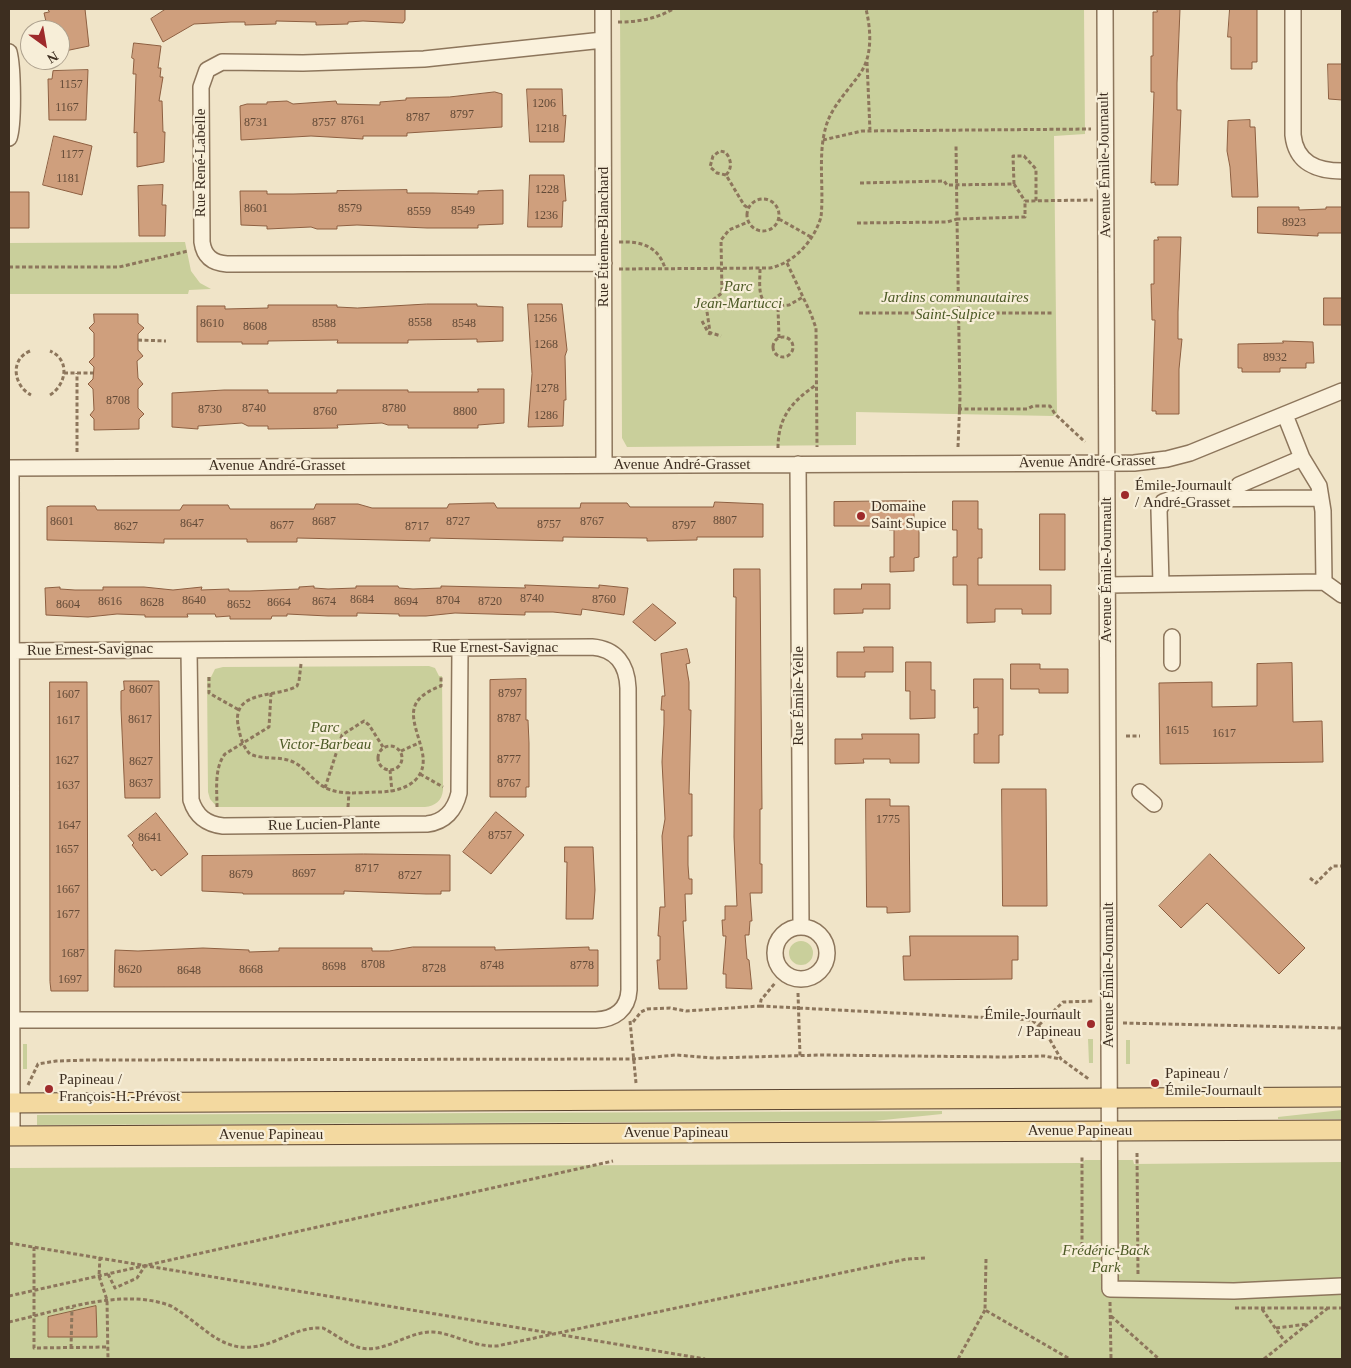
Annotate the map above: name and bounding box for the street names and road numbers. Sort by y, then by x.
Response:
street label: Avenue Émile-Journault [1095,92,1115,238]
street label: Rue René-Labelle [192,109,210,217]
street label: Rue Étienne-Blanchard [595,167,613,307]
street label: Avenue André-Grasset [1018,452,1156,472]
street label: Avenue André-Grasset [614,456,750,474]
street label: Avenue André-Grasset [209,457,345,475]
street label: Avenue Émile-Journault [1098,497,1116,643]
street label: Rue Ernest-Savignac [432,639,558,657]
street label: Rue Ernest-Savignac [27,640,153,660]
street label: Rue Émile-Yelle [790,646,808,746]
street label: Rue Lucien-Plante [268,815,380,835]
street label: Avenue Émile-Journault [1100,902,1118,1048]
street label: Avenue Papineau [1028,1122,1132,1140]
street label: Avenue Papineau [624,1124,728,1142]
street label: Avenue Papineau [219,1126,323,1144]

